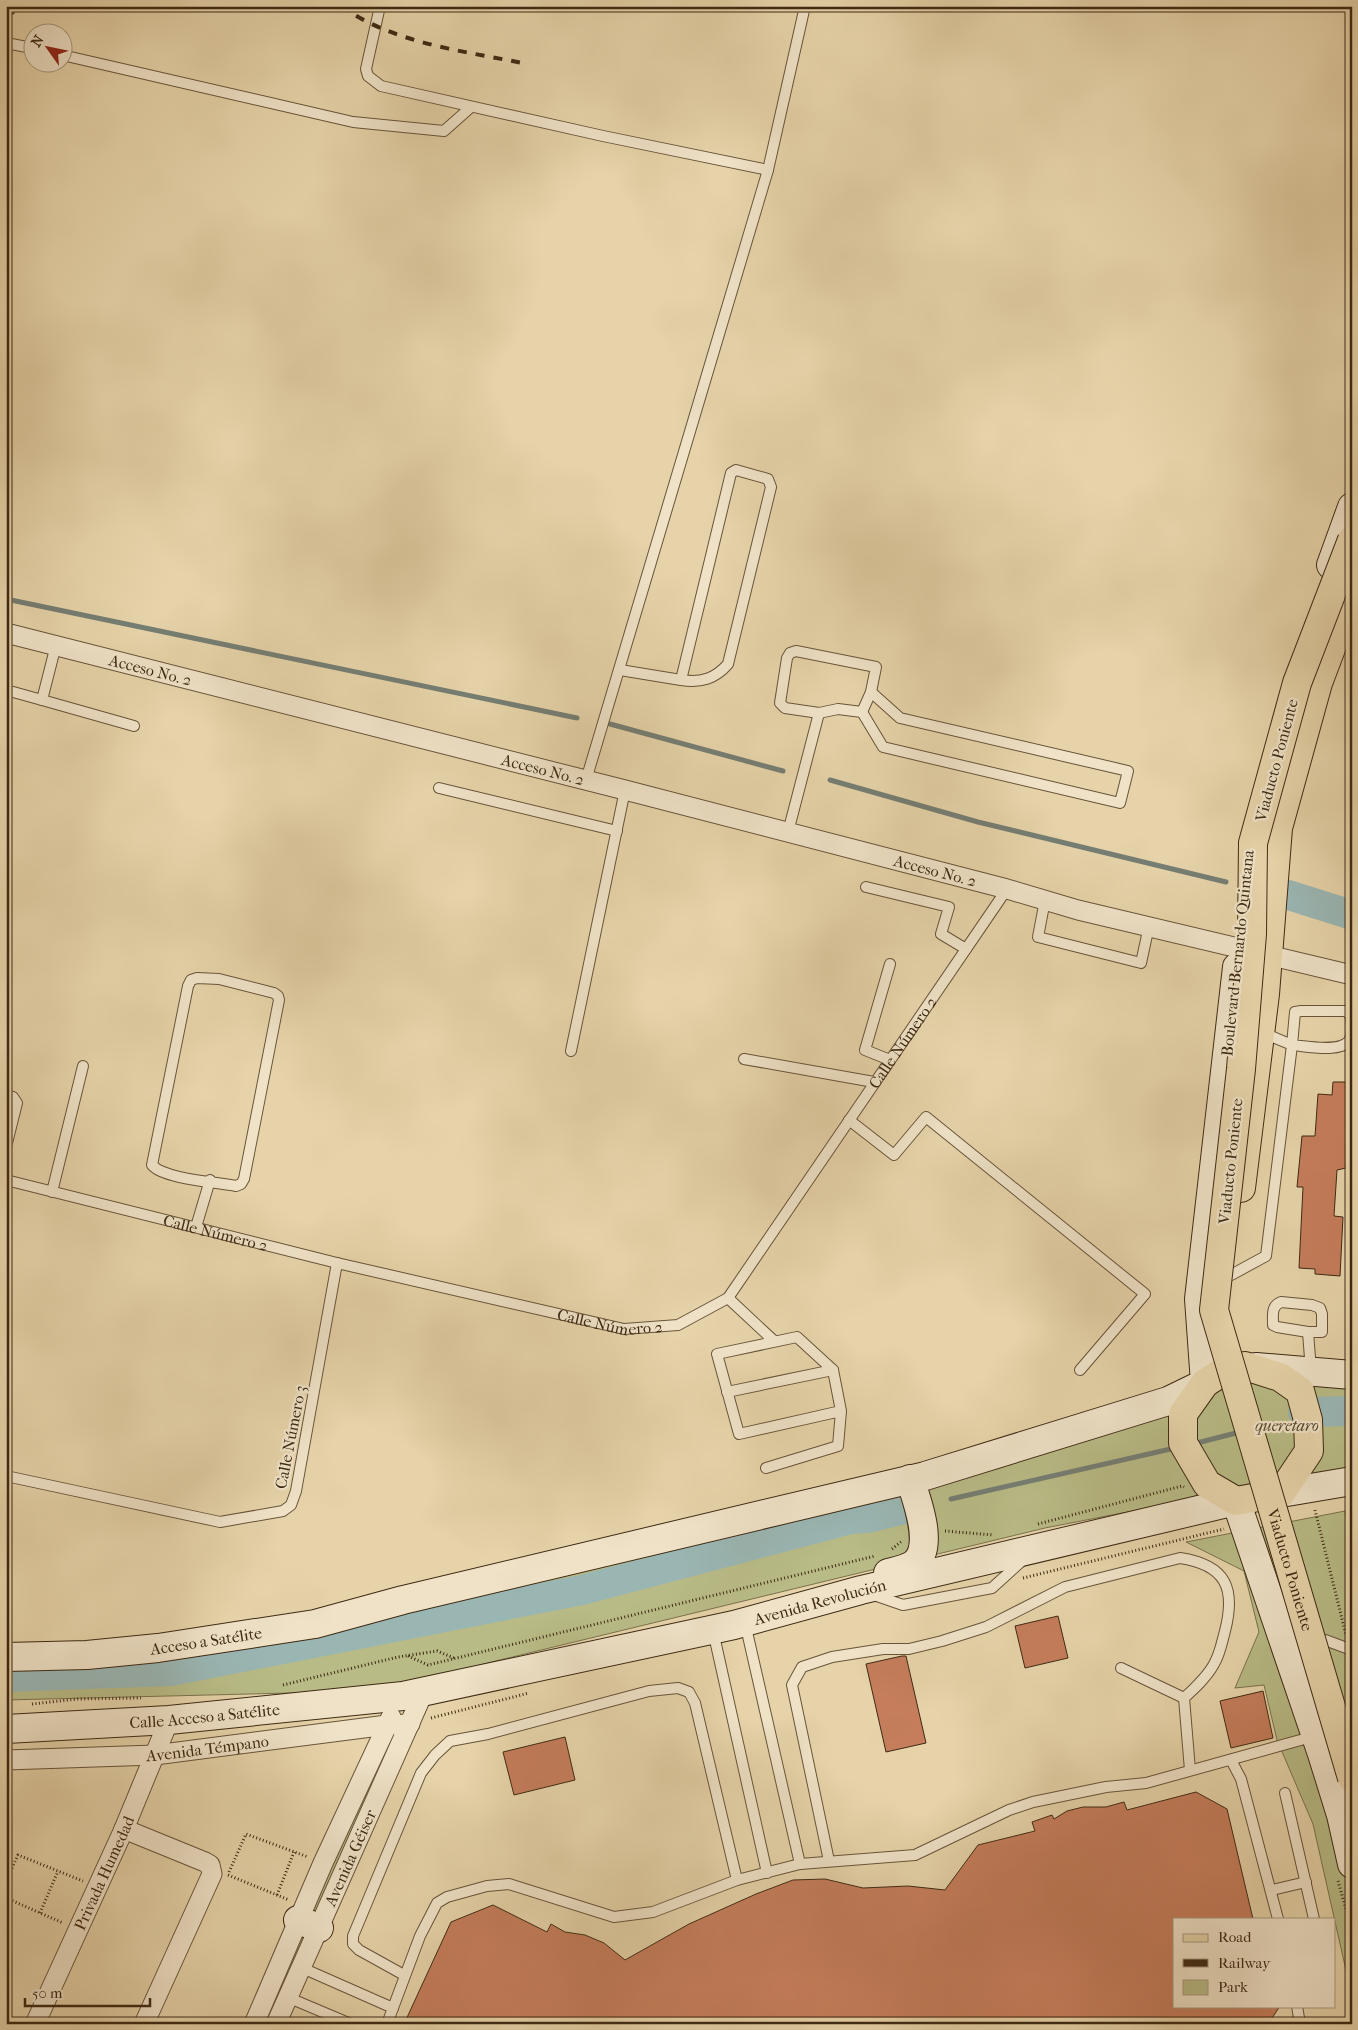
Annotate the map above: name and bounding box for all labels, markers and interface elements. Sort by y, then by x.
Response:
north arrow [22,22,72,72]
text: N [27,32,48,50]
street label: Acceso No. 2 [106,650,194,690]
street label: Viaducto Poniente [1251,697,1302,825]
street label: Acceso No. 2 [499,750,586,789]
street label: Boulevard Bernardo Quintana [1217,848,1258,1057]
street label: Acceso No. 2 [891,851,978,891]
street label: Calle Número 2 [865,993,941,1092]
street label: Viaducto Poniente [1214,1097,1247,1226]
street label: Calle Número 2 [161,1211,270,1255]
street label: Calle Número 2 [555,1305,663,1340]
street label: Calle Número 3 [271,1384,310,1490]
park label: queretaro [1255,1416,1319,1435]
street label: Viaducto Poniente [1263,1506,1317,1633]
street label: Avenida Revolución [751,1575,889,1629]
street label: Acceso a Satélite [148,1623,263,1659]
street label: Calle Acceso a Satélite [129,1700,281,1732]
street label: Avenida Témpano [145,1731,270,1765]
street label: Avenida Géiser [320,1806,380,1910]
street label: Privada Humedad [70,1813,138,1933]
legend [1173,1918,1336,2008]
text: Road [1218,1928,1252,1946]
text: Railway [1218,1954,1271,1972]
scale bar [25,1975,150,2007]
text: Park [1218,1978,1248,1996]
text: 50 m [32,1984,63,2002]

